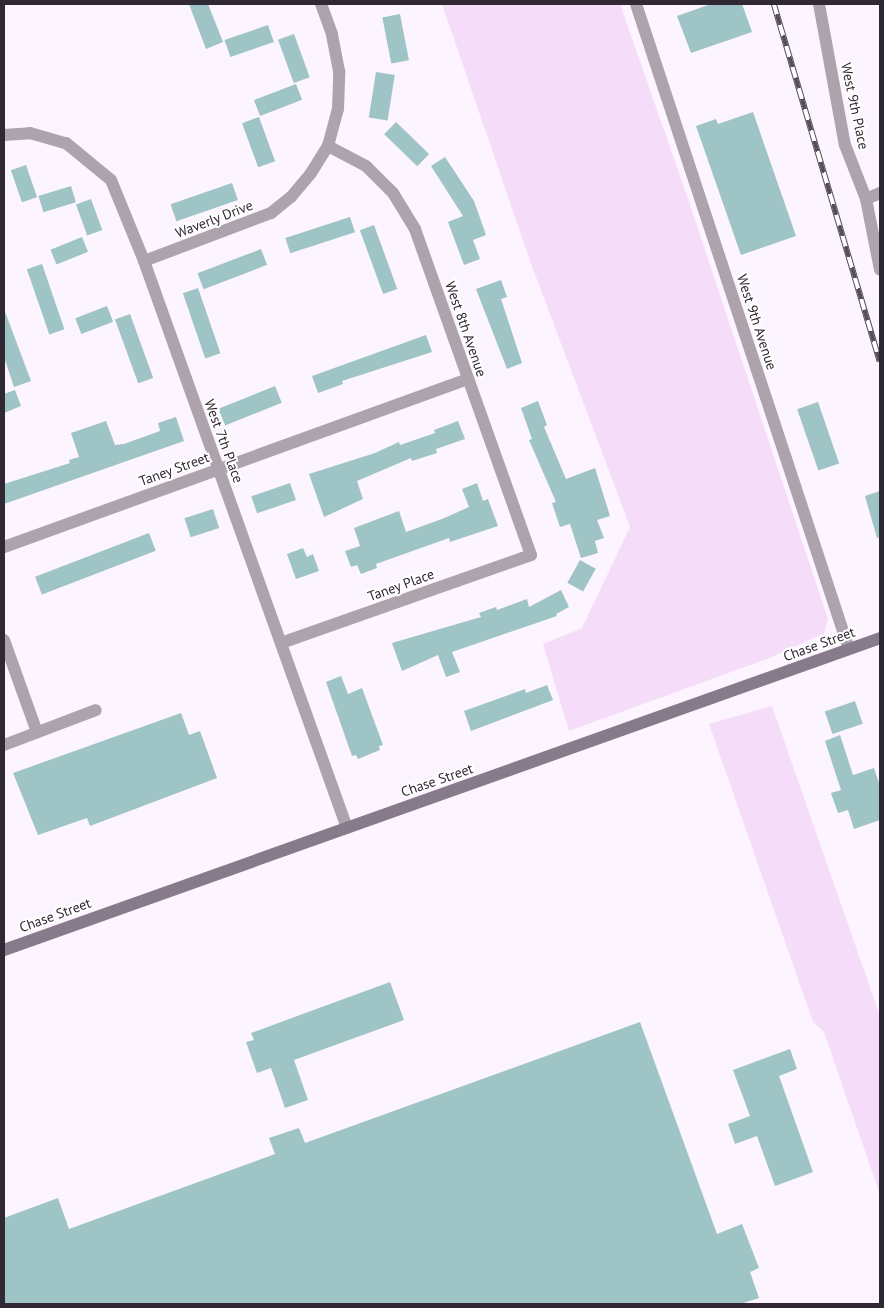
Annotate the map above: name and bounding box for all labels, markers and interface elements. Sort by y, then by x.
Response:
street label: West 9th Place [838,61,872,151]
street label: Waverly Drive [173,196,255,242]
street label: West 9th Avenue [734,272,780,372]
street label: West 8th Avenue [442,279,490,379]
street label: West 7th Place [201,397,247,485]
street label: Taney Street [136,448,212,490]
street label: Taney Place [365,565,437,605]
street label: Chase Street [781,623,857,665]
street label: Chase Street [399,760,475,800]
street label: Chase Street [17,894,93,936]

